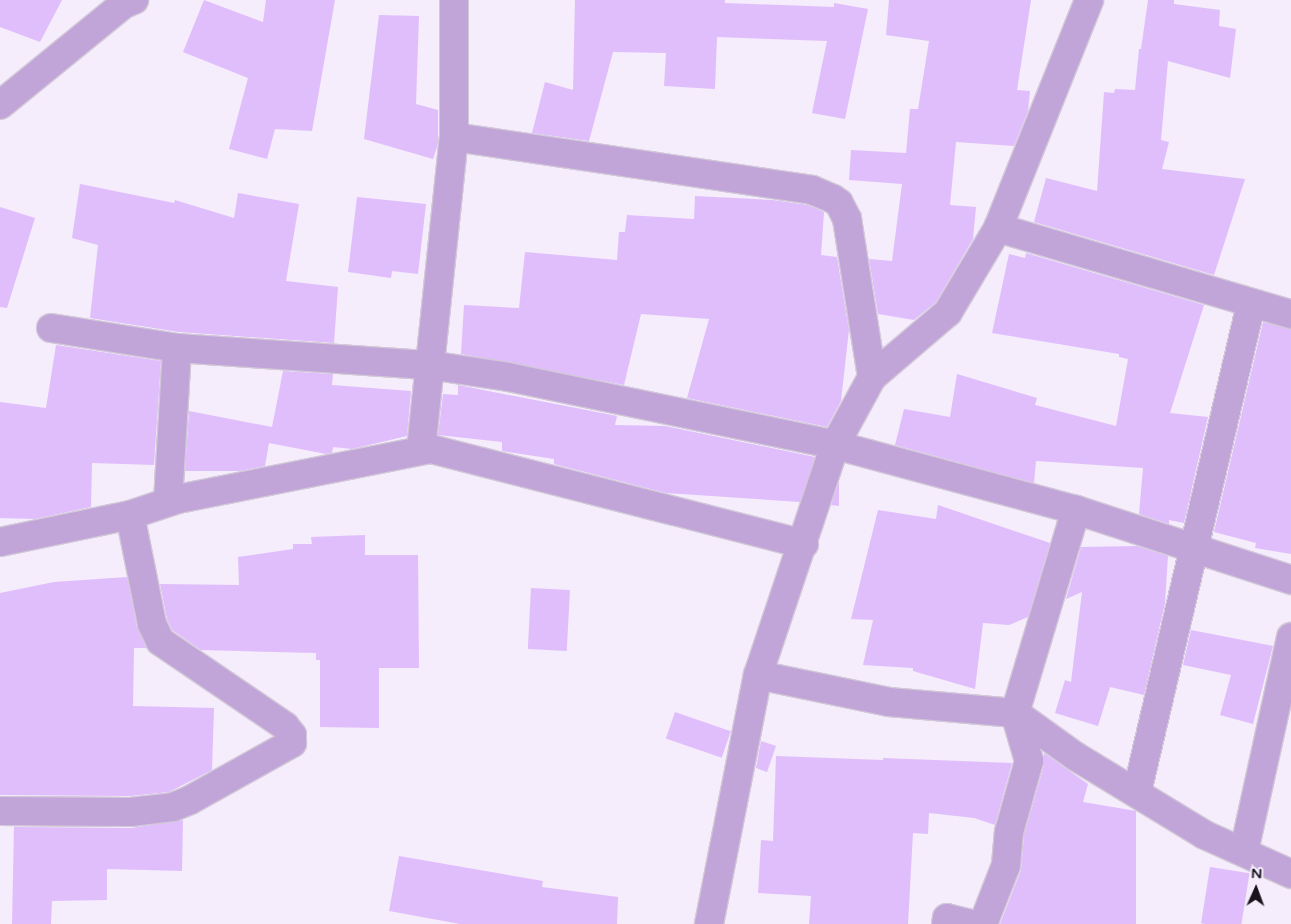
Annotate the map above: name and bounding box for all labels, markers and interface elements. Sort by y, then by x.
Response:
north arrow [1231,864,1281,914]
text: N [1251,865,1262,882]

